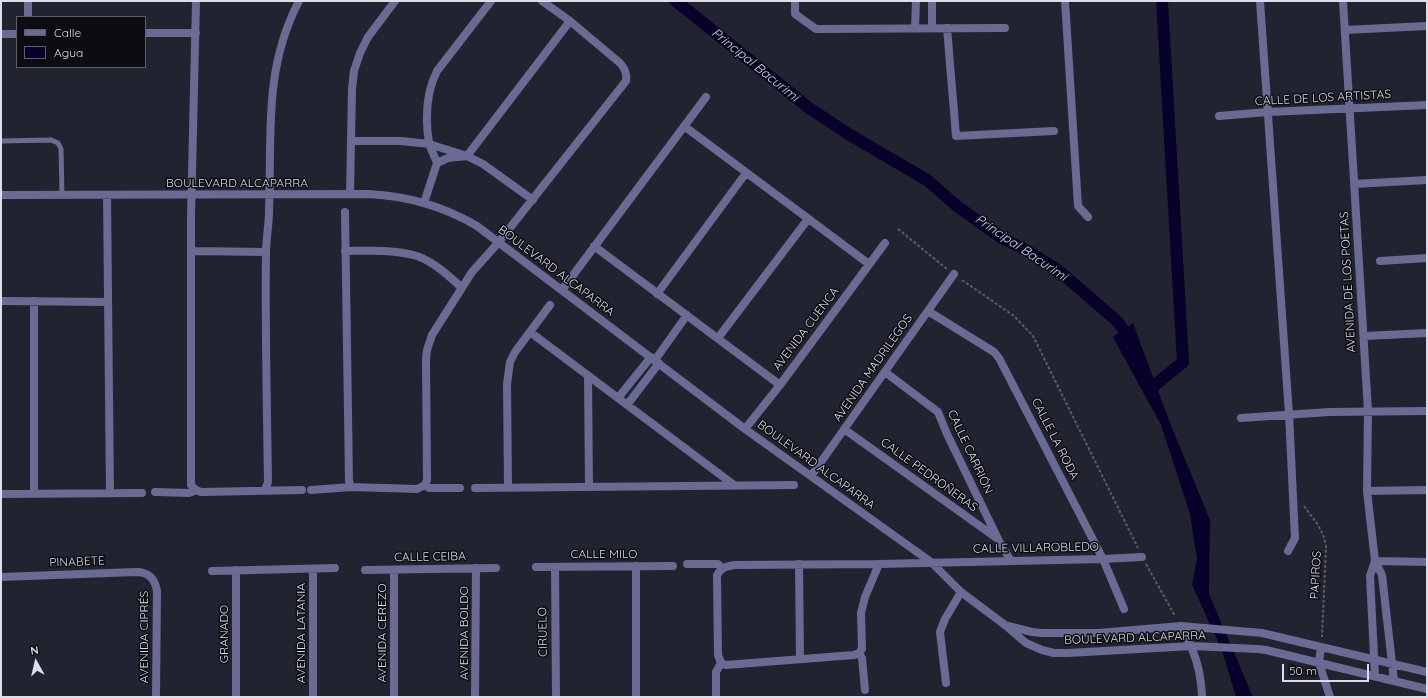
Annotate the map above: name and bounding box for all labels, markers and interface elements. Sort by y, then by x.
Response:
legend [16,16,146,68]
text: Calle [54,25,81,40]
water label: Principal Bacurimi [708,25,802,105]
text: Agua [54,45,83,60]
street label: CALLE DE LOS ARTISTAS [1255,87,1391,109]
street label: BOULEVARD ALCAPARRA [166,176,308,190]
water label: Principal Bacurimi [972,211,1070,285]
street label: AVENIDA DE LOS POETAS [1337,211,1359,353]
street label: BOULEVARD ALCAPARRA [495,223,617,319]
street label: AVENIDA CUENCA [770,285,842,373]
street label: AVENIDA MADRILEGOS [830,312,916,424]
street label: CALLE LA RODA [1028,396,1082,482]
street label: CALLE CARRIÓN [944,408,996,496]
street label: BOULEVARD ALCAPARRA [754,417,878,513]
street label: CALLE PEDROÑERAS [878,435,980,515]
street label: CALLE VILLAROBLEDO [973,540,1099,556]
street label: CALLE MILO [571,547,637,561]
street label: CALLE CEIBA [394,549,466,565]
street label: PAPIROS [1308,550,1324,600]
street label: PINABETE [49,554,105,570]
street label: AVENIDA LATANIA [294,583,308,683]
street label: AVENIDA CEREZO [375,583,389,683]
street label: AVENIDA BOLDO [457,586,471,680]
street label: AVENIDA CIPRÉS [137,591,151,683]
street label: GRANADO [217,605,231,663]
street label: CIRUELO [535,607,551,657]
street label: BOULEVARD ALCAPARRA [1064,628,1206,648]
north arrow [16,642,56,682]
text: N [29,643,39,658]
scale bar [1284,656,1371,682]
text: 50 m [1289,663,1317,678]

